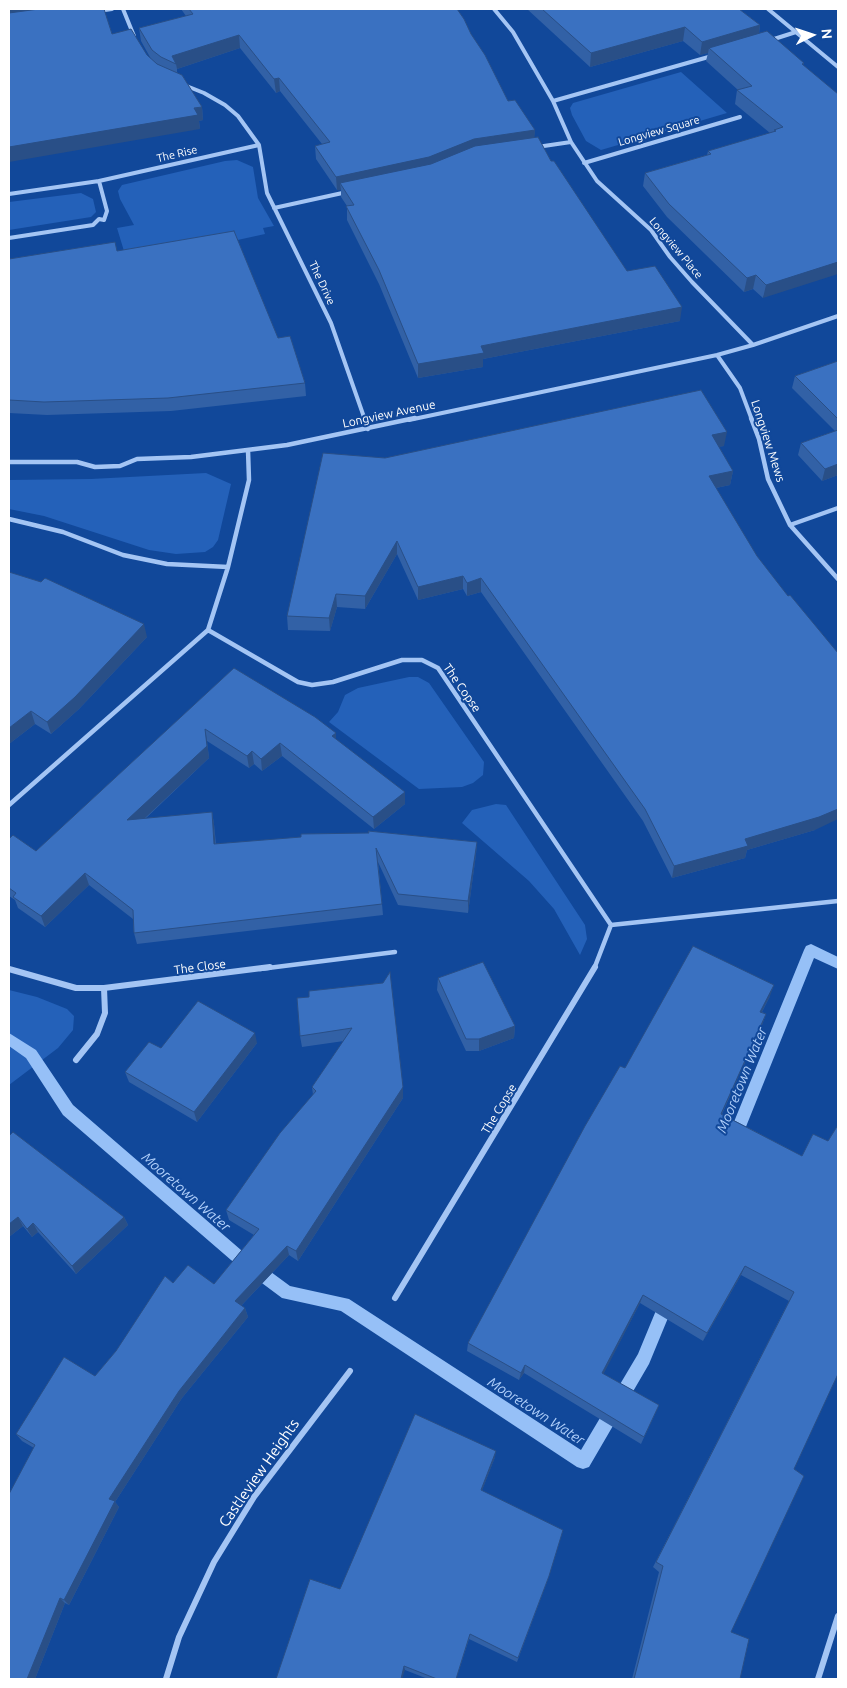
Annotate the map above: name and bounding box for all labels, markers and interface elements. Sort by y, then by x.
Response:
north arrow [787,10,837,60]
text: N [819,28,835,40]
street label: Longview Square [617,113,701,149]
street label: The Rise [155,143,199,165]
street label: Longview Place [646,215,706,281]
street label: The Drive [306,259,338,307]
street label: Longview Avenue [341,397,437,431]
street label: Longview Mews [748,398,788,484]
street label: The Copse [440,661,484,715]
street label: The Close [173,957,227,977]
water label: Mooretown Water [713,1025,771,1135]
street label: The Copse [478,1081,520,1137]
water label: Mooretown Water [138,1149,234,1235]
water label: Mooretown Water [484,1373,588,1449]
street label: Castleview Heights [215,1415,303,1531]

